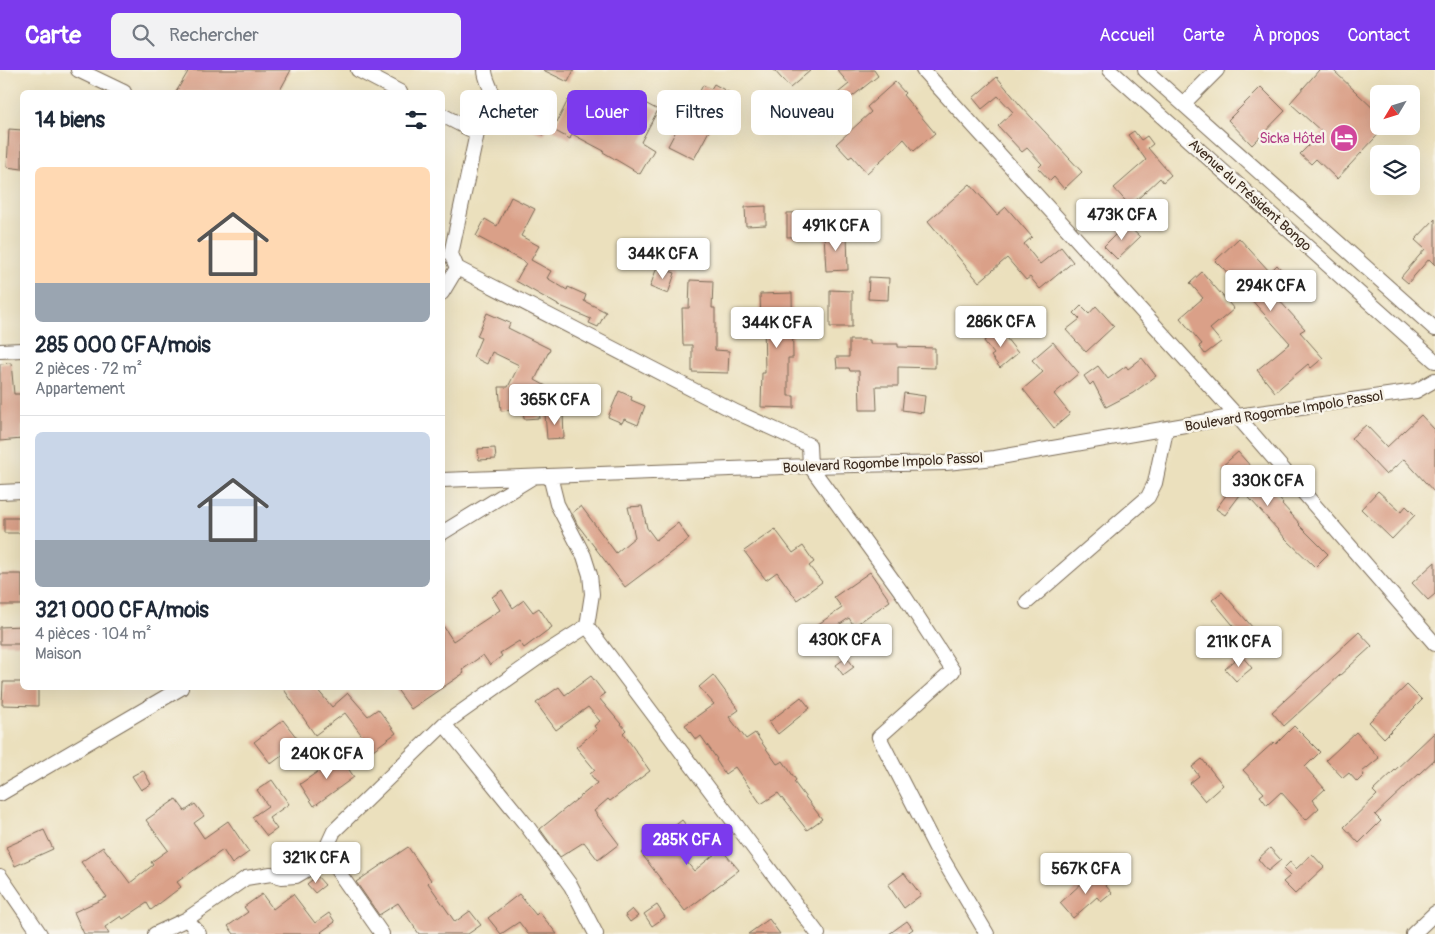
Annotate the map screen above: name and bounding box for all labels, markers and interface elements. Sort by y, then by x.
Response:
search box [111,13,461,58]
text: Carte [25,21,81,50]
icon: search [129,21,157,49]
text: Rechercher [169,23,259,47]
text: Accueil [1099,24,1155,47]
text: Carte [1183,24,1225,47]
text: À propos [1253,24,1319,47]
text: Contact [1347,24,1410,47]
north arrow [1370,85,1420,135]
map controls [1370,85,1420,195]
chip: Acheter [460,90,557,135]
chip: Louer [567,90,647,135]
chip: Filtres [657,90,741,135]
chip: Nouveau [751,90,852,135]
icon: filters [402,106,430,134]
text: 14 biens [35,107,105,134]
hotel icon: Sicka Hôtel [1329,123,1359,153]
place label: Sicka Hôtel [1259,130,1325,147]
street label: Avenue du Président Bongo [1185,135,1315,255]
button: layers [1370,145,1420,195]
pin: 473K CFA [1070,198,1174,241]
icon: home [188,199,278,289]
text: 473K CFA [1087,205,1157,225]
pin: 491K CFA [784,210,888,252]
text: 491K CFA [803,216,869,236]
pin: 344K CFA [611,238,715,280]
text: 344K CFA [628,244,698,264]
pin: 294K CFA [1219,270,1323,312]
text: 294K CFA [1236,276,1306,296]
pin: 344K CFA [725,306,829,349]
pin: 286K CFA [949,306,1053,348]
text: 286K CFA [966,312,1036,332]
text: 344K CFA [742,313,812,333]
text: 285 000 CFA/mois [35,332,211,359]
text: 2 pièces · 72 m² [35,359,142,379]
text: Appartement [35,379,125,399]
pin: 365K CFA [503,384,607,426]
street label: Boulevard Rogombe Impolo Passol [1184,387,1384,435]
text: 365K CFA [520,390,590,410]
street label: Boulevard Rogombe Impolo Passol [782,449,984,477]
pin: 330K CFA [1216,464,1320,507]
icon: home [188,465,278,555]
text: 330K CFA [1232,471,1304,491]
text: 321 000 CFA/mois [35,597,209,624]
text: 4 pièces · 104 m² [35,624,152,644]
pin: 430K CFA [793,624,897,666]
pin: 211K CFA [1187,626,1291,668]
text: 430K CFA [809,630,881,650]
text: 211K CFA [1207,632,1271,652]
text: Maison [35,644,81,664]
pin: 240K CFA [275,738,379,780]
text: 240K CFA [291,744,363,764]
pin: 285K CFA [635,824,739,866]
text: 285K CFA [653,830,721,850]
pin: 321K CFA [264,842,368,884]
text: 321K CFA [282,848,350,868]
pin: 567K CFA [1034,852,1138,895]
text: 567K CFA [1051,859,1121,879]

